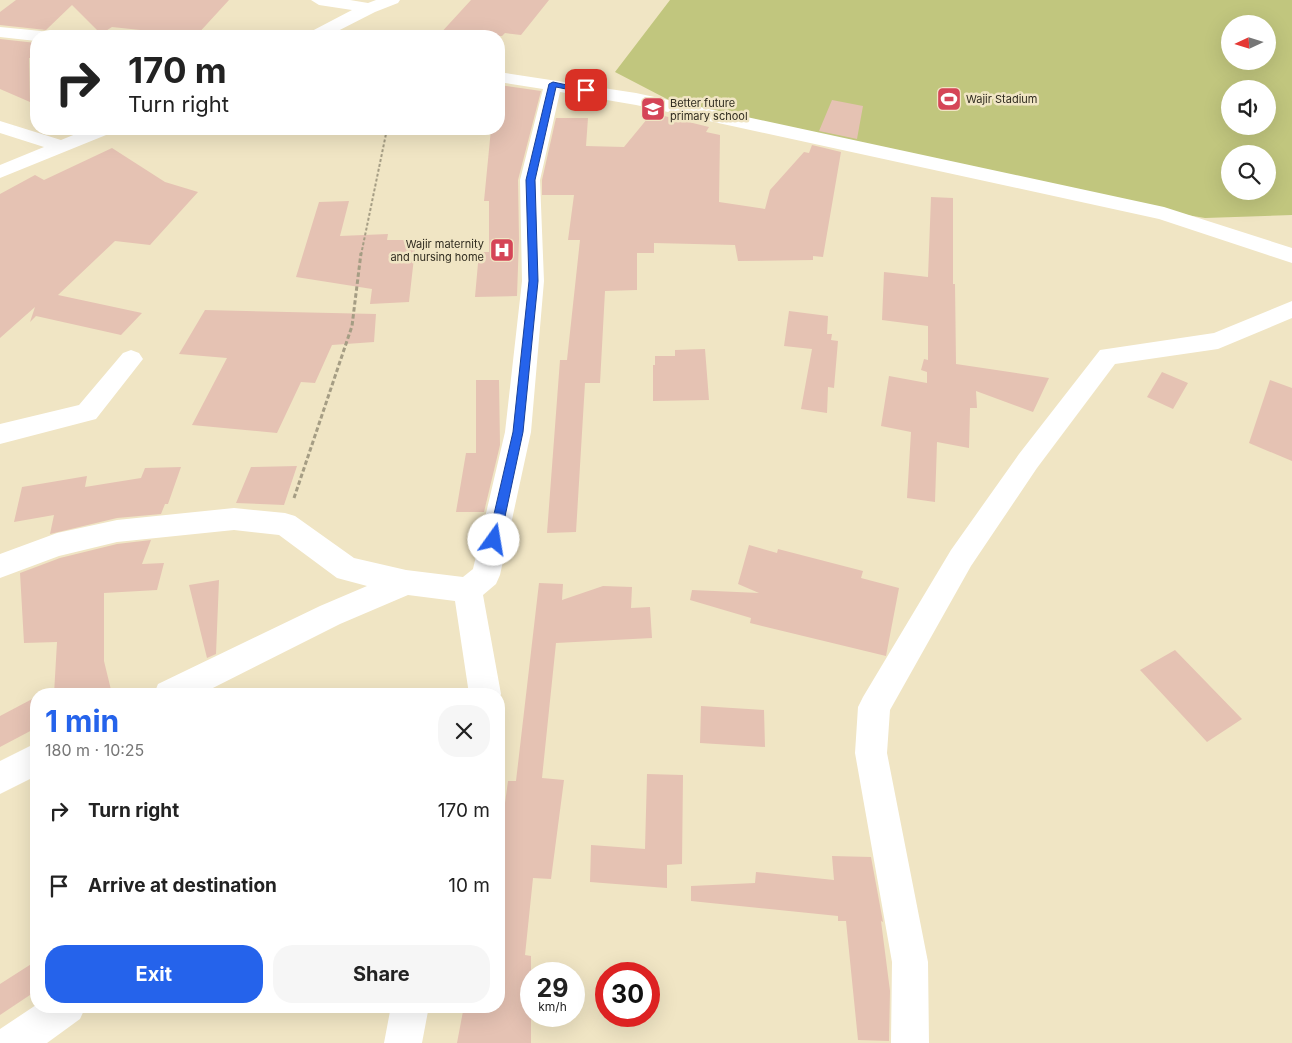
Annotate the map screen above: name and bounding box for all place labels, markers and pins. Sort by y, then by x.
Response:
pin [565,69,607,111]
sports icon: Wajir Stadium [936,86,962,112]
place label: Wajir Stadium [966,92,1037,106]
school or university icon: Better future primary school [640,96,666,122]
place label: Better future primary school [670,96,748,123]
place label: Wajir maternity and nursing home [390,237,484,264]
hospital icon: Wajir maternity and nursing home [489,237,515,263]

